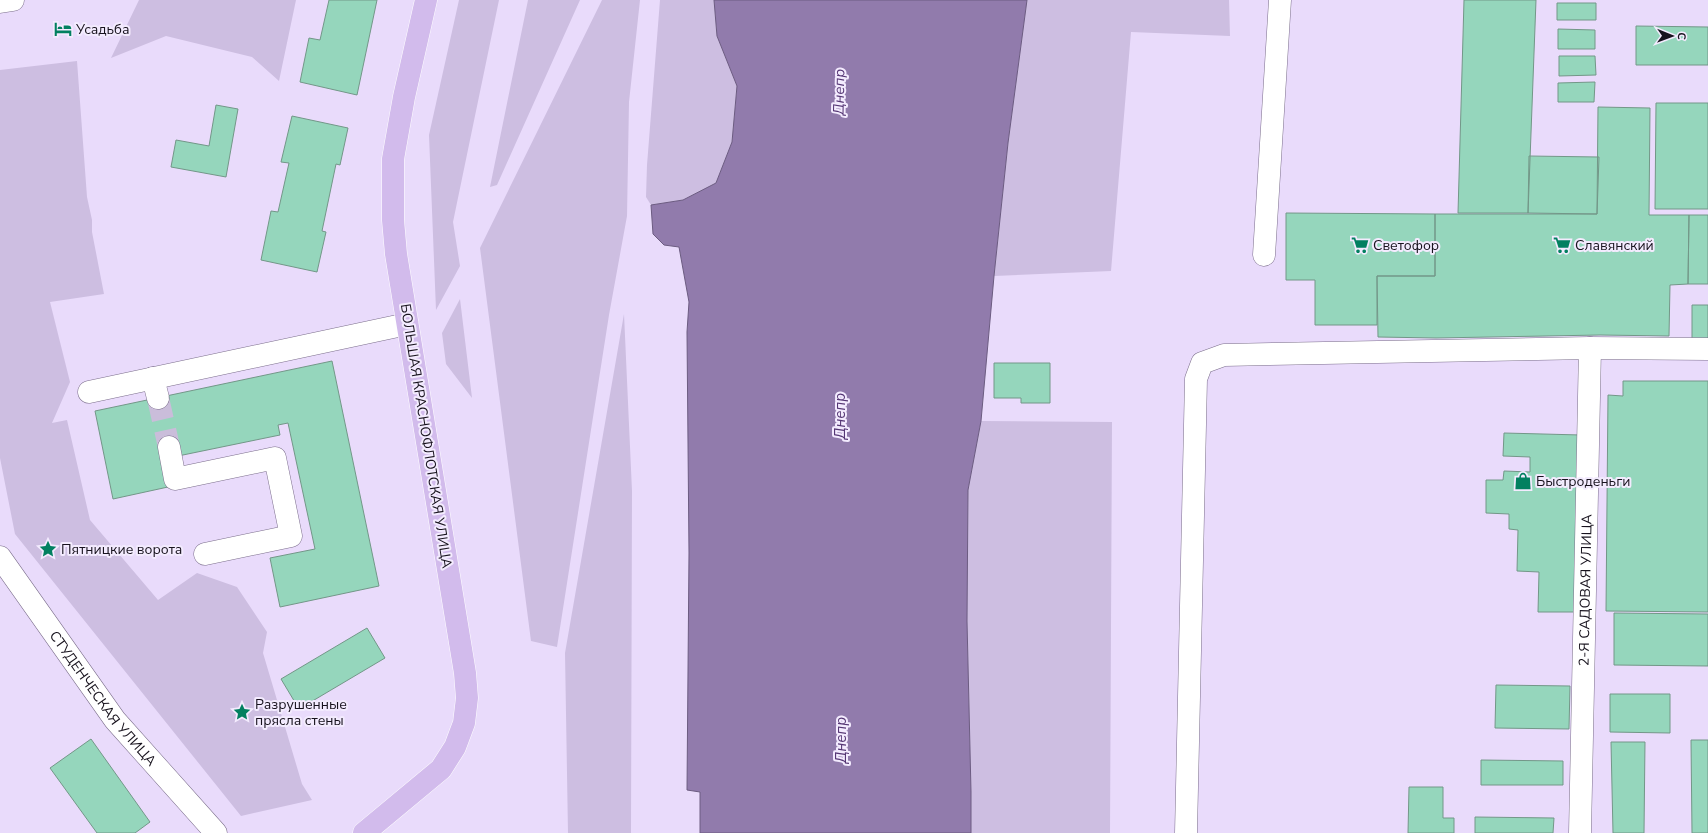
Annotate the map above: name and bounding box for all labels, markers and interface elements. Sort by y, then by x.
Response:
north arrow [1652,16,1692,56]
hotel icon: Усадьба [53,19,73,39]
place label: Усадьба [75,20,130,39]
text: С [1674,32,1689,41]
water label: Днепр [829,69,849,116]
supermarket icon: Светофор [1350,235,1370,255]
supermarket icon: Славянский [1552,235,1572,255]
place label: Светофор [1373,236,1439,255]
place label: Славянский [1575,236,1654,255]
street label: БОЛЬШАЯ КРАСНОФЛОТСКАЯ УЛИЦА [396,302,456,570]
water label: Днепр [830,393,850,440]
shop icon: Быстроденьги [1513,471,1533,491]
place label: Быстроденьги [1536,472,1630,491]
street label: 2-Я САДОВАЯ УЛИЦА [1574,514,1596,666]
place icon: Пятницкие ворота [38,539,58,559]
place label: Пятницкие ворота [61,540,182,559]
street label: СТУДЕНЧЕСКАЯ УЛИЦА [45,627,161,770]
place label: Разрушенные прясла стены [255,695,347,730]
place icon: Разрушенные прясла стены [232,702,252,722]
water label: Днепр [831,717,851,764]

